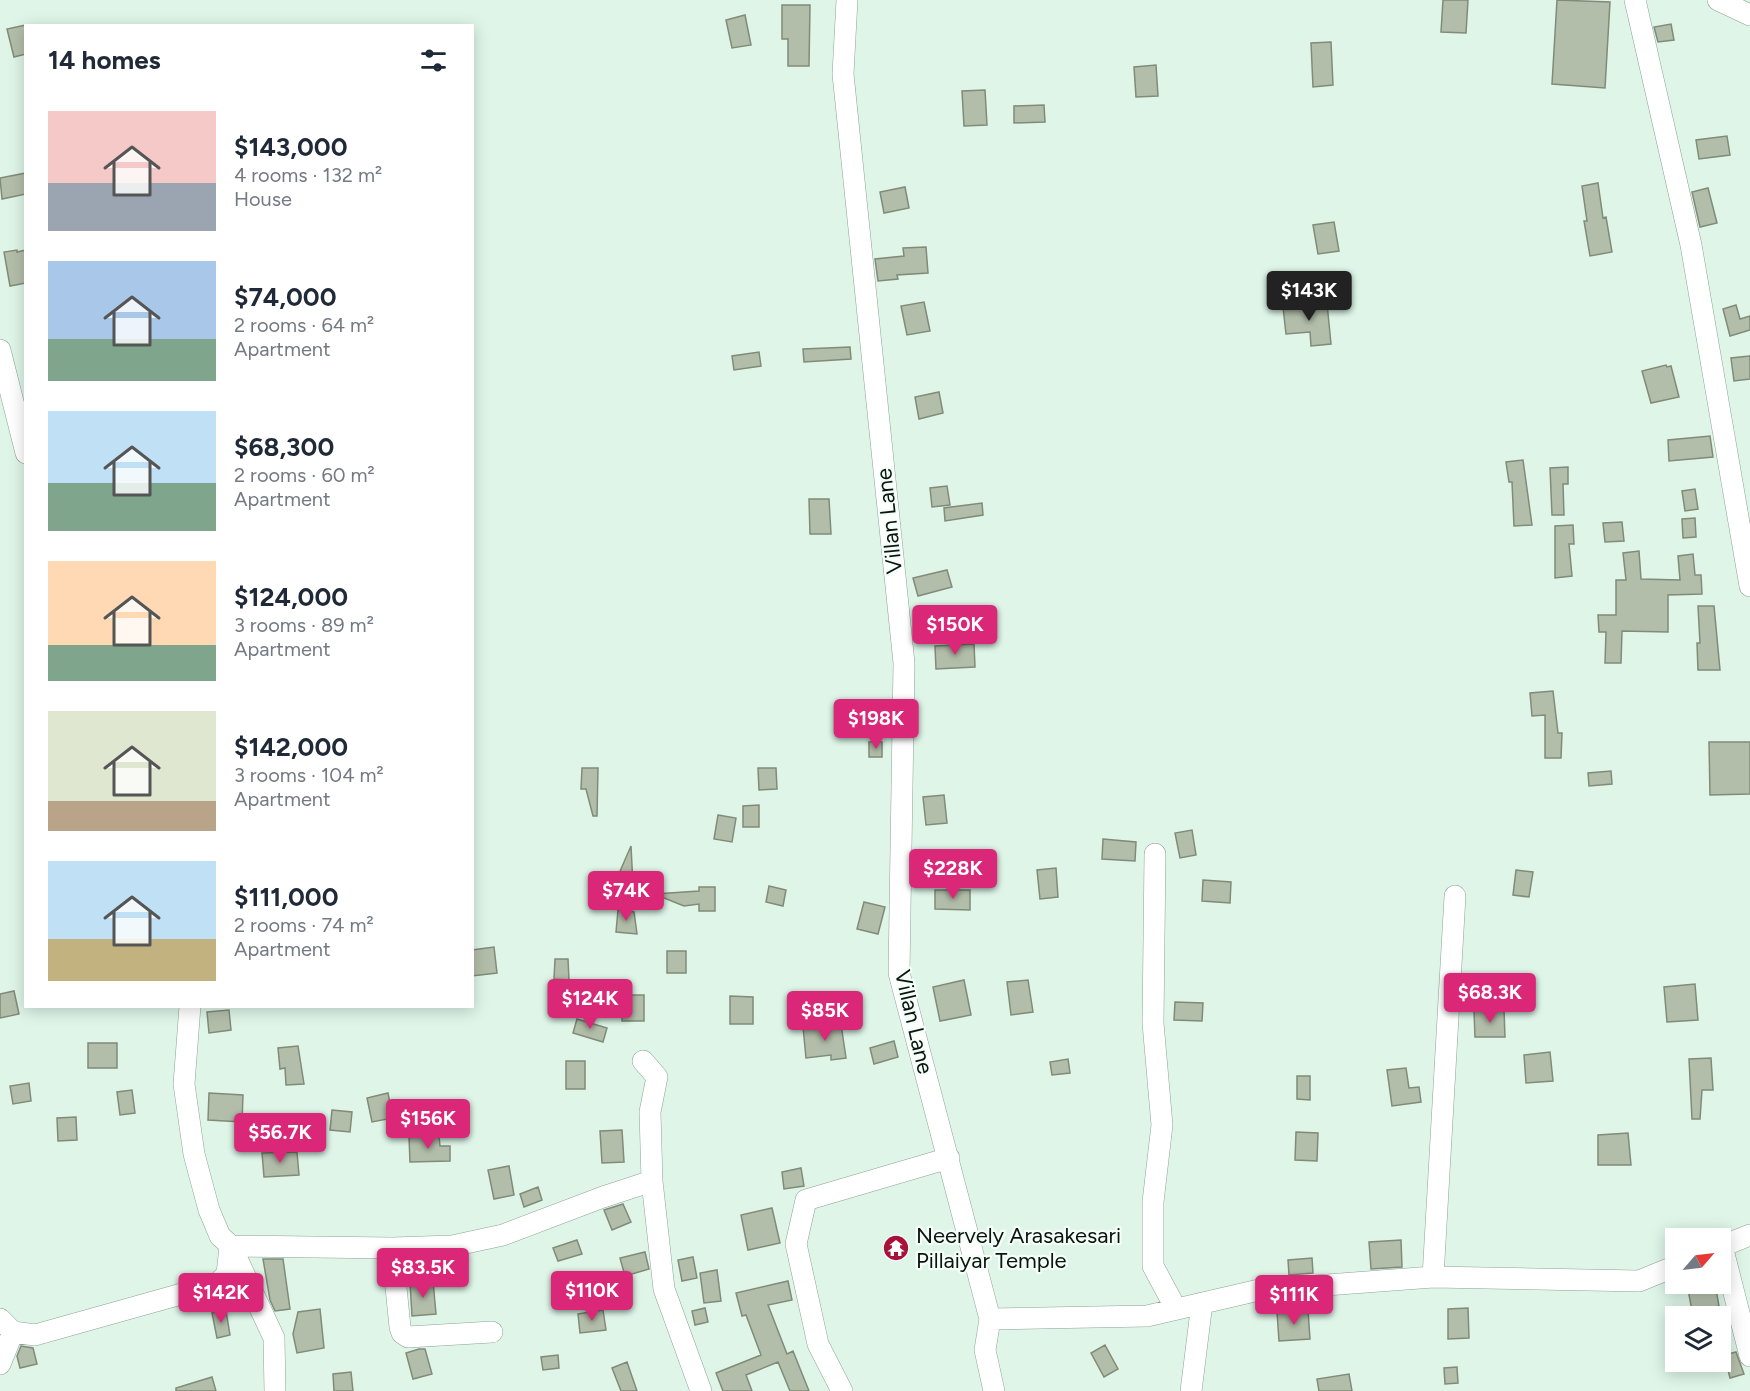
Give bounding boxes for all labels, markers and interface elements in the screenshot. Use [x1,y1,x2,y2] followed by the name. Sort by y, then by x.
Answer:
[48,44,161,76] text: 14 homes
[417,44,450,77] icon: filters
[234,131,348,163] text: $143,000
[96,135,168,207] icon: home
[234,163,382,187] text: 4 rooms · 132 m²
[234,187,292,211] text: House
[1267,271,1351,322] pin: $143K
[1281,278,1337,302] text: $143K
[234,281,337,313] text: $74,000
[96,285,168,357] icon: home
[234,313,374,337] text: 2 rooms · 64 m²
[234,337,331,361] text: Apartment
[234,431,334,463] text: $68,300
[96,435,168,507] icon: home
[234,463,375,487] text: 2 rooms · 60 m²
[870,467,908,575] street label: Villan Lane
[234,487,331,511] text: Apartment
[234,581,348,613] text: $124,000
[96,585,168,657] icon: home
[913,605,997,656] pin: $150K
[926,612,984,636] text: $150K
[234,613,374,637] text: 3 rooms · 89 m²
[234,637,331,661] text: Apartment
[834,699,918,750] pin: $198K
[848,706,904,730] text: $198K
[234,731,348,763] text: $142,000
[96,735,168,807] icon: home
[234,763,384,787] text: 3 rooms · 104 m²
[234,787,331,811] text: Apartment
[911,849,995,900] pin: $228K
[923,856,983,880] text: $228K
[590,871,662,922] pin: $74K
[602,878,650,902] text: $74K
[234,881,339,913] text: $111,000
[96,885,168,957] icon: home
[234,913,374,937] text: 2 rooms · 74 m²
[234,937,331,961] text: Apartment
[889,967,939,1077] street label: Villan Lane
[1441,973,1539,1024] pin: $68.3K
[548,979,632,1030] pin: $124K
[1458,980,1522,1004] text: $68.3K
[561,986,619,1010] text: $124K
[789,991,861,1042] pin: $85K
[801,998,849,1022] text: $85K
[386,1099,470,1150] pin: $156K
[400,1106,456,1130] text: $156K
[231,1113,329,1164] pin: $56.7K
[248,1120,312,1144] text: $56.7K
[916,1222,1121,1274] place label: Neervely Arasakesari Pillaiyar Temple
[1665,1228,1731,1294] north arrow
[1665,1228,1731,1372] map controls
[881,1233,911,1263] temple icon: Neervely Arasakesari Pillaiyar Temple
[374,1248,472,1299] pin: $83.5K
[391,1255,455,1279] text: $83.5K
[550,1271,634,1322] pin: $110K
[179,1273,263,1324] pin: $142K
[1252,1275,1336,1326] pin: $111K
[565,1278,619,1302] text: $110K
[192,1280,250,1304] text: $142K
[1269,1282,1319,1306] text: $111K
[1665,1306,1731,1372] button: layers

